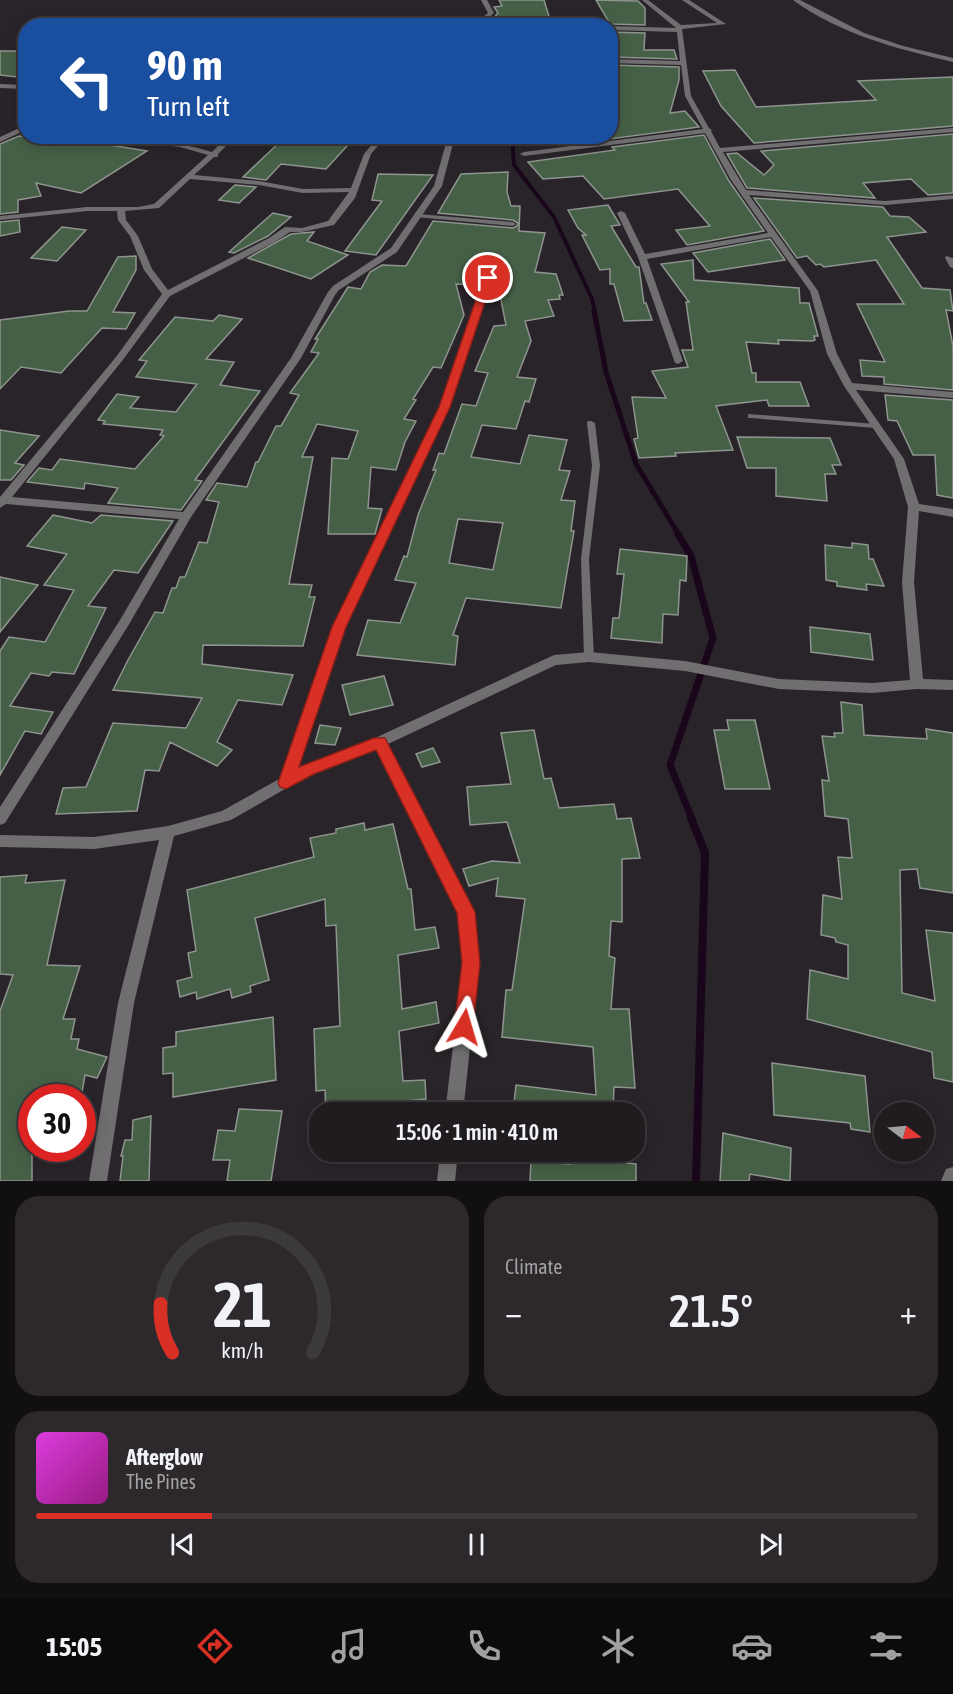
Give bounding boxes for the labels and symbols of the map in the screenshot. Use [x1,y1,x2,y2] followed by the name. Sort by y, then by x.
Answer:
[462,252,513,303] pin
[432,995,496,1059] position arrow
[18,1084,96,1162] speed limit sign: 30
[874,1102,934,1162] north arrow

